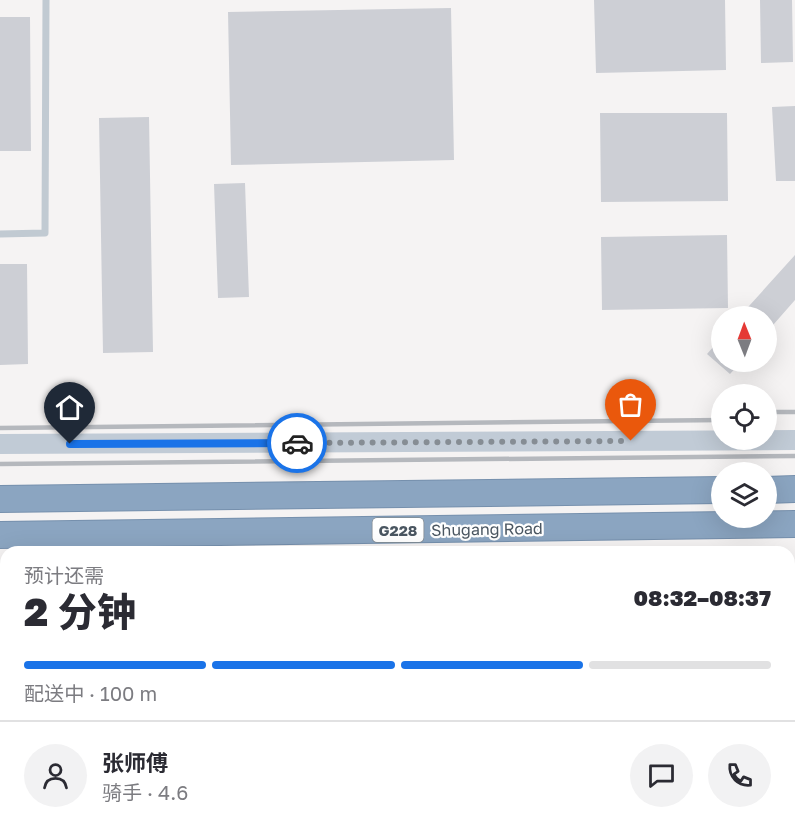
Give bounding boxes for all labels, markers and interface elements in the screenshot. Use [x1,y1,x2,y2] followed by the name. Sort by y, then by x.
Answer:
[711,306,777,372] north arrow
[711,306,777,528] map controls
[605,379,656,441] pin
[44,382,95,444] pin
[711,384,777,450] button: locate
[614,388,647,421] icon: bag
[53,391,86,424] icon: home
[267,413,327,473] courier
[281,427,314,460] icon: car
[711,462,777,528] button: layers
[372,518,424,542] road number: G228
[431,518,543,540] street label: Shugang Road
[24,563,104,587] text: 预计还需
[633,584,771,611] text: 08:32–08:37
[24,588,136,635] text: 2 分钟
[24,681,157,705] text: 配送中 · 100 m
[24,744,87,807] button: person
[630,744,693,807] button: chat
[708,744,771,807] button: phone
[102,749,168,776] text: 张师傅
[102,780,188,804] text: 骑手 · 4.6

